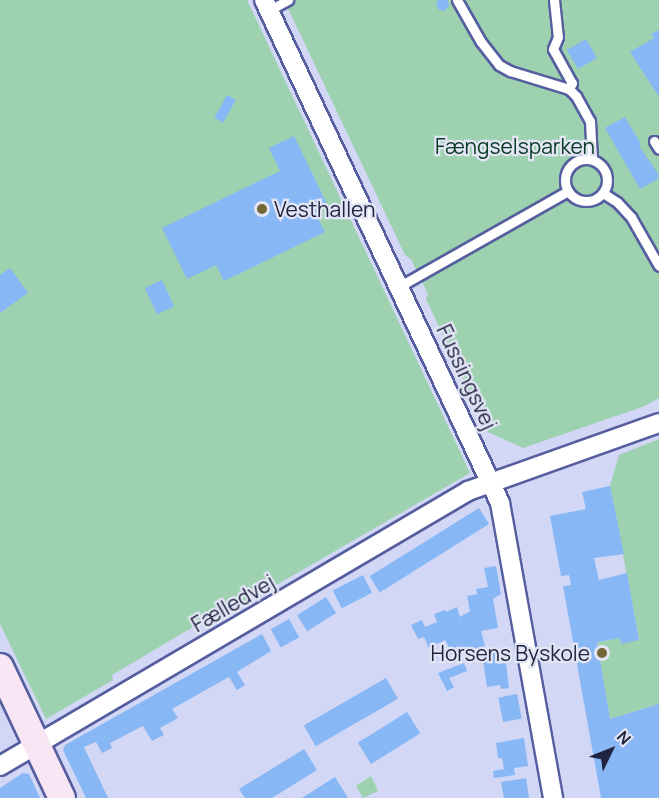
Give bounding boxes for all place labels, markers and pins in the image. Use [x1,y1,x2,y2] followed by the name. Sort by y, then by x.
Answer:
[274,196,376,222] place label: Vesthallen
[255,202,269,216] marker: Vesthallen
[431,640,590,666] place label: Horsens Byskole
[595,646,609,660] marker: Horsens Byskole

